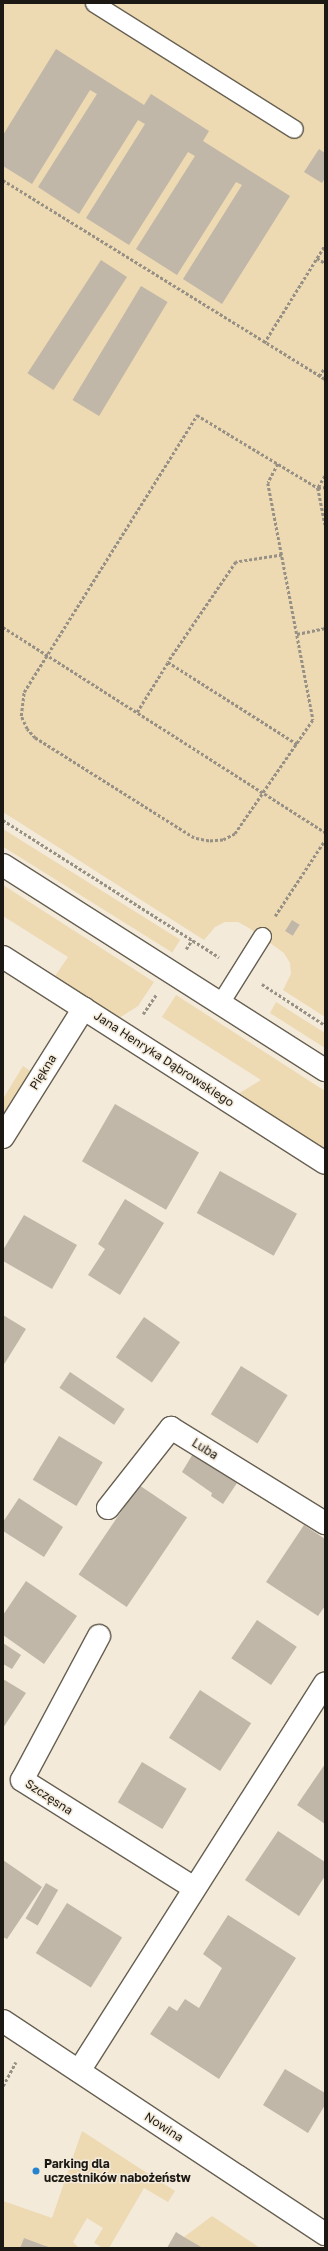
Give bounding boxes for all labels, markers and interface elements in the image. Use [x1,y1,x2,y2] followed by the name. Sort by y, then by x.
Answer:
[91,1008,237,1110] street label: Jana Henryka Dąbrowskiego
[27,1052,59,1092] street label: Piękna
[189,1435,221,1463] street label: Luba
[23,1776,75,1818] street label: Szczęsna
[142,2109,186,2145] street label: Nowina
[44,2157,191,2185] place label: Parking dla uczestników nabożeństw
[31,2166,41,2176] marker: Parking dla uczestników nabożeństw

